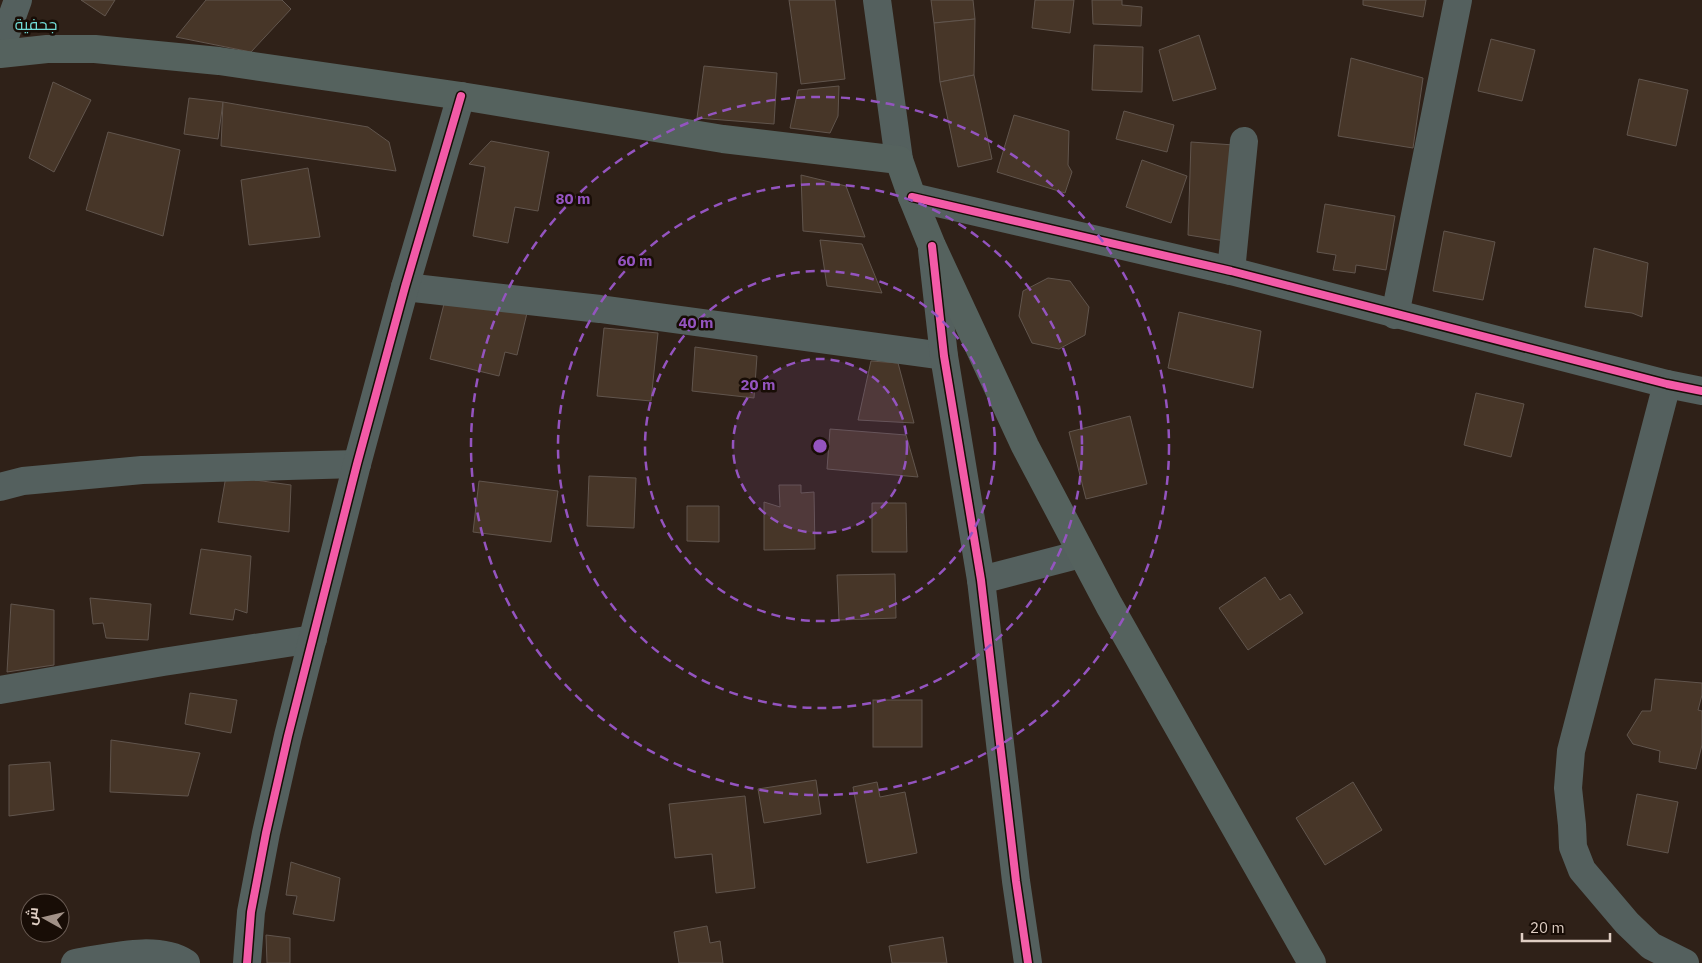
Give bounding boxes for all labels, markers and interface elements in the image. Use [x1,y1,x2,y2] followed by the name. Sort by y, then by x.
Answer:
[15,14,57,34] district label: جحفية
[556,189,590,208] text: 80 m
[618,251,652,270] text: 60 m
[679,313,713,332] text: 40 m
[741,375,775,394] text: 20 m
[811,437,829,455] centre of rings
[20,893,70,943] north arrow
[22,906,42,926] text: ش
[1522,910,1610,942] scale bar
[1530,918,1565,937] text: 20 m

